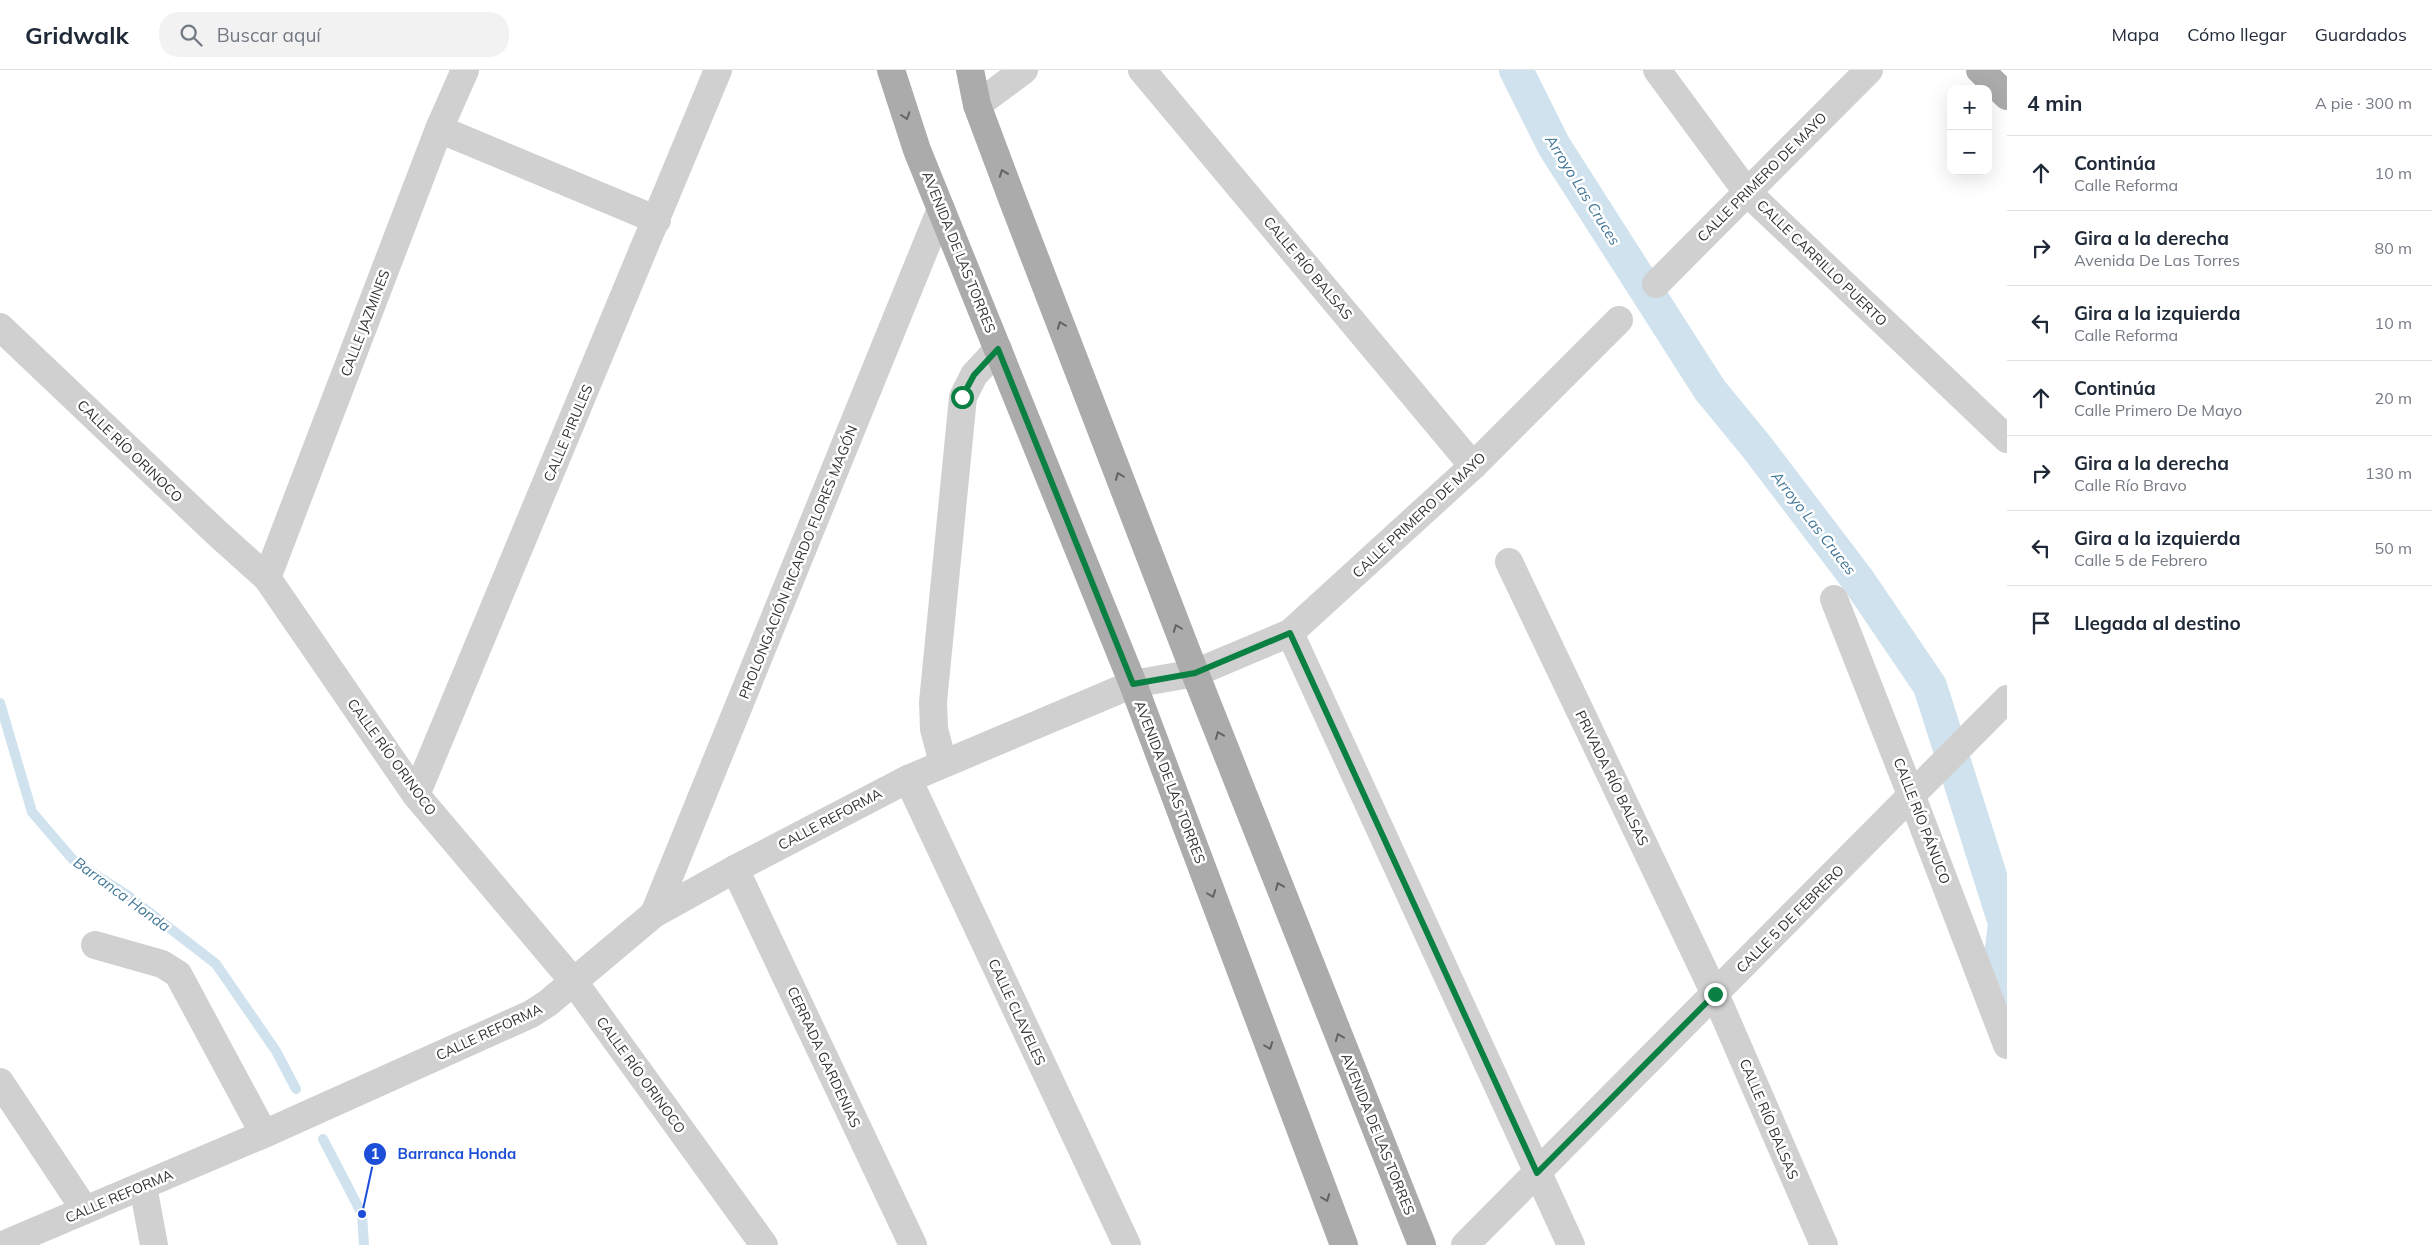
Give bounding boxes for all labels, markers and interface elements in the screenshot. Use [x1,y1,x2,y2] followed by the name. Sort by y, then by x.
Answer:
[159,12,509,57] search box
[25,20,129,50] text: Gridwalk
[177,21,205,49] icon: search
[217,23,321,47] text: Buscar aquí
[2111,23,2159,46] text: Mapa
[2187,23,2287,46] text: Cómo llegar
[2315,23,2407,46] text: Guardados
[1947,85,1992,175] map controls
[1947,85,1992,130] button: +
[2027,90,2082,116] text: 4 min
[2315,93,2412,113] text: A pie · 300 m
[1693,108,1831,246] street label: CALLE PRIMERO DE MAYO
[900,112,910,120] one-way arrow
[1947,130,1992,175] button: −
[1541,131,1625,249] water label: Arroyo Las Cruces
[2074,151,2156,175] text: Continúa
[2027,159,2055,187] icon: ahead
[2375,163,2412,183] text: 10 m
[918,168,1000,336] street label: AVENIDA DE LAS TORRES
[998,169,1009,178] one-way arrow
[2074,175,2178,195] text: Calle Reforma
[1753,196,1891,330] street label: CALLE CARRILLO PUERTO
[1260,213,1357,323] street label: CALLE RÍO BALSAS
[2074,226,2229,250] text: Gira a la derecha
[2027,234,2055,262] icon: right
[2375,238,2412,258] text: 80 m
[2074,250,2240,270] text: Avenida De Las Torres
[336,267,394,379] street label: CALLE JAZMINES
[2074,301,2240,325] text: Gira a la izquierda
[2027,309,2055,337] icon: left
[2375,313,2412,333] text: 10 m
[1056,321,1066,329] one-way arrow
[2074,325,2178,345] text: Calle Reforma
[2074,376,2156,400] text: Continúa
[539,381,597,484] street label: CALLE PIRULES
[2027,384,2055,412] icon: ahead
[951,386,974,409] route start
[2375,388,2412,408] text: 20 m
[73,396,187,506] street label: CALLE RÍO ORINOCO
[2074,400,2242,420] text: Calle Primero De Mayo
[735,423,861,701] street label: PROLONGACIÓN RICARDO FLORES MAGÓN
[1349,448,1489,582] street label: CALLE PRIMERO DE MAYO
[2074,451,2229,475] text: Gira a la derecha
[2027,459,2055,487] icon: right
[2365,463,2412,483] text: 130 m
[1767,467,1860,579] water label: Arroyo Las Cruces
[1115,472,1125,481] one-way arrow
[2074,475,2187,495] text: Calle Río Bravo
[2074,526,2240,550] text: Gira a la izquierda
[2027,534,2055,562] icon: left
[2375,538,2412,558] text: 50 m
[2074,550,2207,570] text: Calle 5 de Febrero
[2027,609,2055,637] icon: arrive
[2074,611,2241,635] text: Llegada al destino
[1173,624,1184,633] one-way arrow
[344,695,440,819] street label: CALLE RÍO ORINOCO
[1131,698,1209,866] street label: AVENIDA DE LAS TORRES
[1571,707,1653,849] street label: PRIVADA RÍO BALSAS
[1215,731,1226,740] one-way arrow
[1890,755,1954,887] street label: CALLE RÍO PÁNUCO
[775,784,886,854] street label: CALLE REFORMA
[70,853,174,935] water label: Barranca Honda
[1732,861,1848,977] street label: CALLE 5 DE FEBRERO
[1275,882,1286,891] one-way arrow
[1206,889,1216,898] one-way arrow
[984,956,1050,1068] street label: CALLE CLAVELES
[1704,983,1727,1006] route end
[783,984,865,1131] street label: CERRADA GARDENIAS
[433,999,546,1064] street label: CALLE REFORMA
[593,1013,689,1137] street label: CALLE RÍO ORINOCO
[1335,1033,1346,1042] one-way arrow
[1263,1041,1273,1050] one-way arrow
[1337,1050,1419,1218] street label: AVENIDA DE LAS TORRES
[1735,1056,1803,1182] street label: CALLE RÍO BALSAS
[363,1139,527,1169] callout: Barranca Honda
[370,1144,380,1163] text: 1
[398,1144,516,1163] text: Barranca Honda
[62,1165,176,1227] street label: CALLE REFORMA
[1320,1193,1331,1202] one-way arrow

